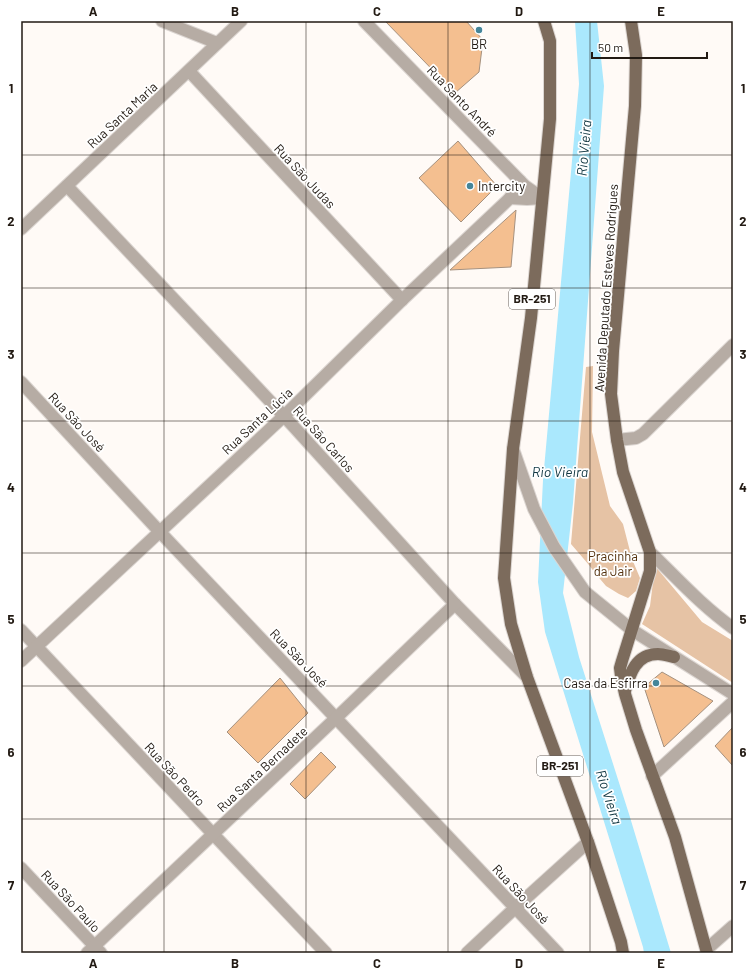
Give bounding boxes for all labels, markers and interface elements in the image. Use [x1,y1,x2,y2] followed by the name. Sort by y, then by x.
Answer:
[89,3,98,19] text: A
[231,3,239,19] text: B
[373,3,381,19] text: C
[515,3,523,19] text: D
[657,3,665,19] text: E
[474,25,484,35] marker: BR
[592,34,707,60] scale bar
[471,36,487,52] place label: BR
[598,40,623,54] text: 50 m
[424,62,500,140] street label: Rua Santo André
[84,78,160,152] street label: Rua Santa Maria
[9,80,13,96] text: 1
[741,80,745,96] text: 1
[573,119,594,177] water label: Rio Vieira
[271,140,339,212] street label: Rua São Judas
[478,178,525,194] place label: Intercity
[465,181,475,191] marker: Intercity
[591,183,621,393] street label: Avenida Deputado Esteves Rodrigues
[7,213,15,229] text: 2
[739,213,747,229] text: 2
[509,289,555,309] road number: BR-251
[7,346,15,362] text: 3
[739,346,747,362] text: 3
[218,384,296,458] street label: Rua Santa Lúcia
[45,389,109,455] street label: Rua São José
[290,403,358,475] street label: Rua São Carlos
[532,463,588,480] water label: Rio Vieira
[7,479,15,495] text: 4
[739,479,747,495] text: 4
[588,548,638,579] park label: Pracinha da Jair
[7,611,15,627] text: 5
[739,611,747,627] text: 5
[267,625,331,691] street label: Rua São José
[564,675,648,691] place label: Casa da Esfirra
[651,678,661,688] marker: Casa da Esfirra
[213,723,311,815] street label: Rua Santa Bernadete
[141,739,209,809] street label: Rua São Pedro
[8,744,15,760] text: 6
[740,744,747,760] text: 6
[537,756,583,776] road number: BR-251
[593,767,626,826] water label: Rio Vieira
[489,861,553,927] street label: Rua São José
[38,867,104,935] street label: Rua São Paulo
[8,877,15,893] text: 7
[740,877,747,893] text: 7
[89,955,98,971] text: A
[231,955,239,971] text: B
[373,955,381,971] text: C
[515,955,523,971] text: D
[657,955,665,971] text: E

